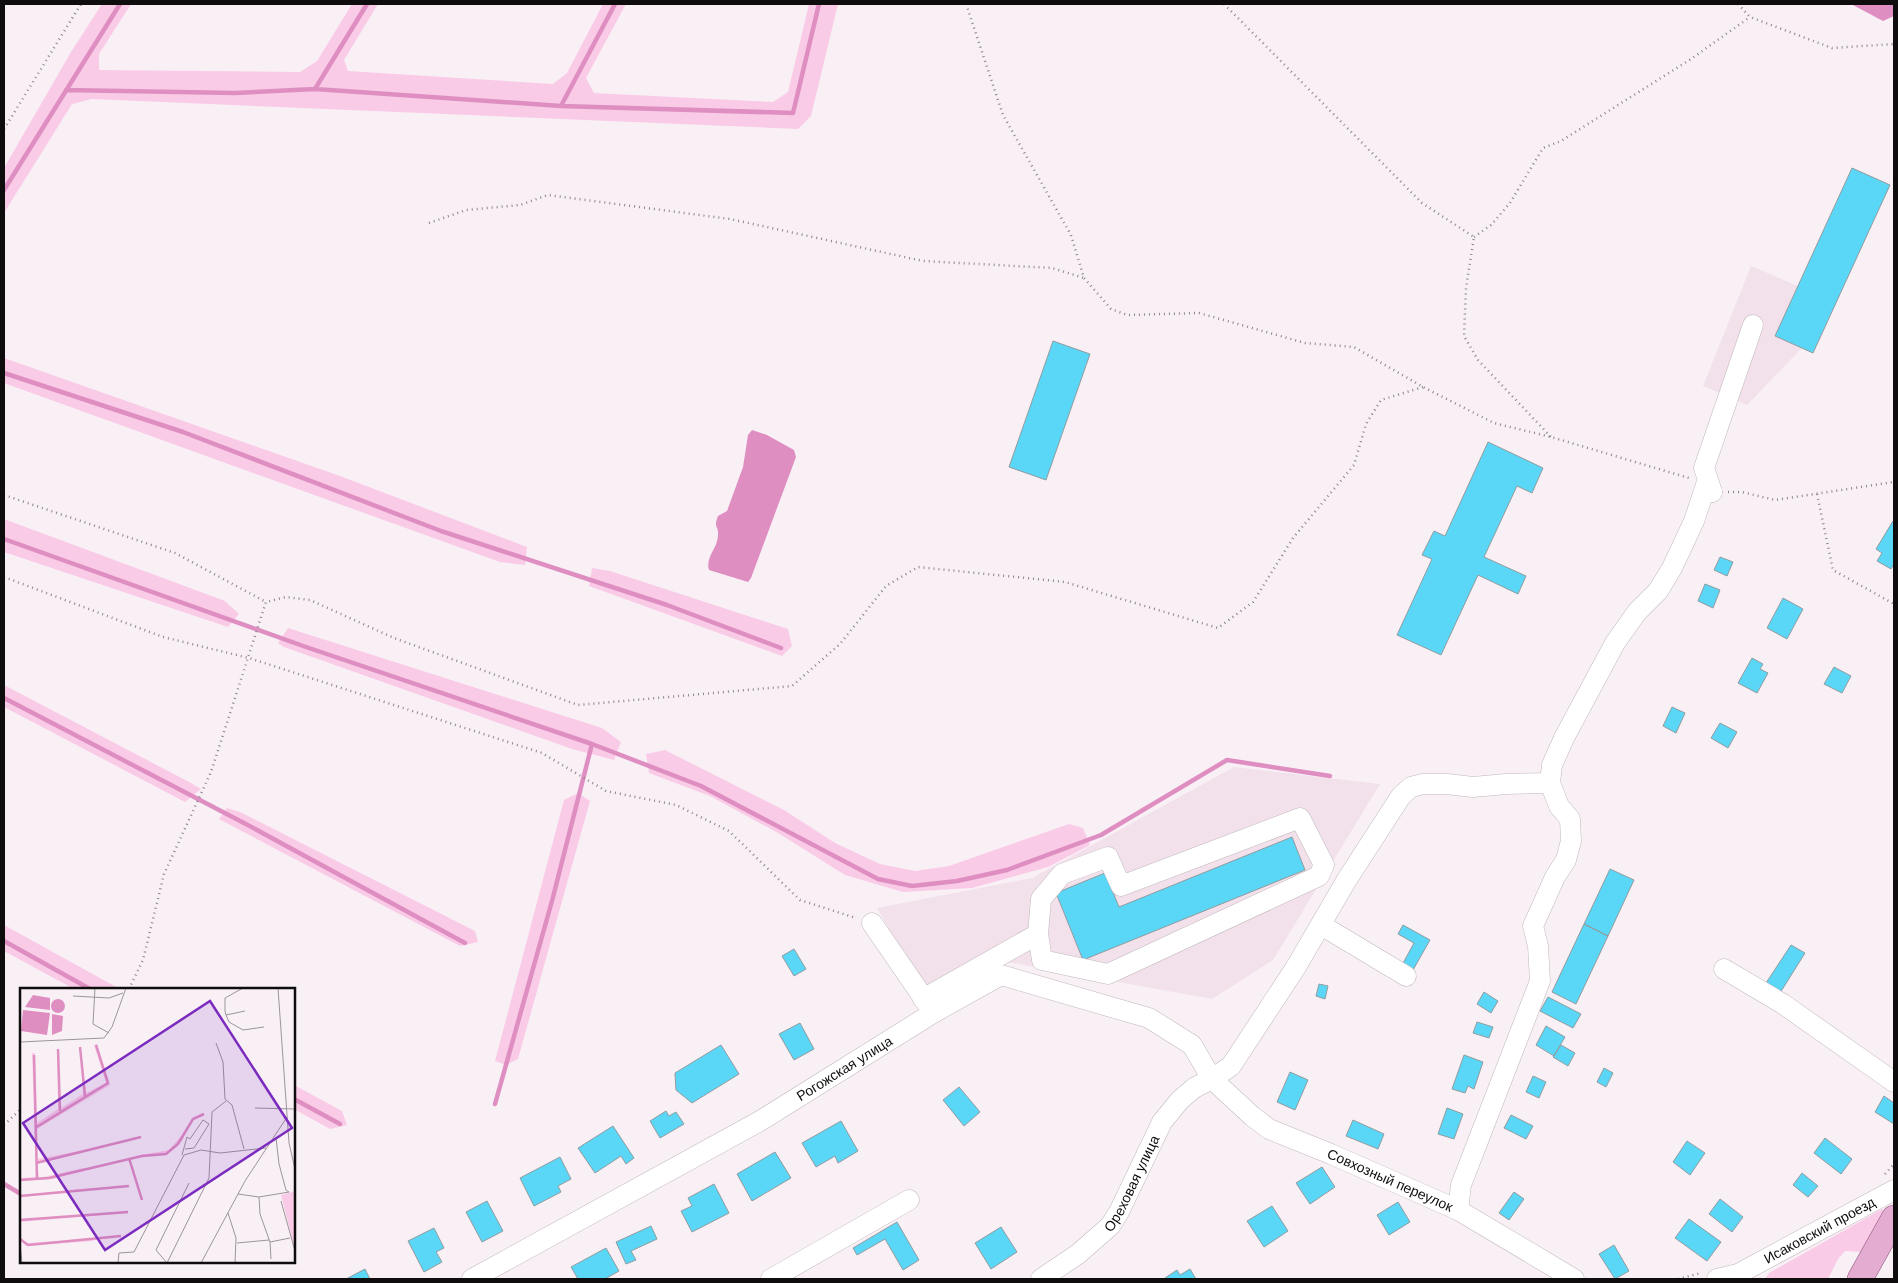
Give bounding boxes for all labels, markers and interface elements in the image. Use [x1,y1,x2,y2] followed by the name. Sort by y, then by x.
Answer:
[20,988,295,1263] inset map
[794,1032,895,1104] street label: Рогожская улица
[1100,1132,1163,1235] street label: Ореховая улица
[1325,1145,1456,1215] street label: Совхозный переулок
[1761,1194,1878,1267] street label: Исаковский проезд

